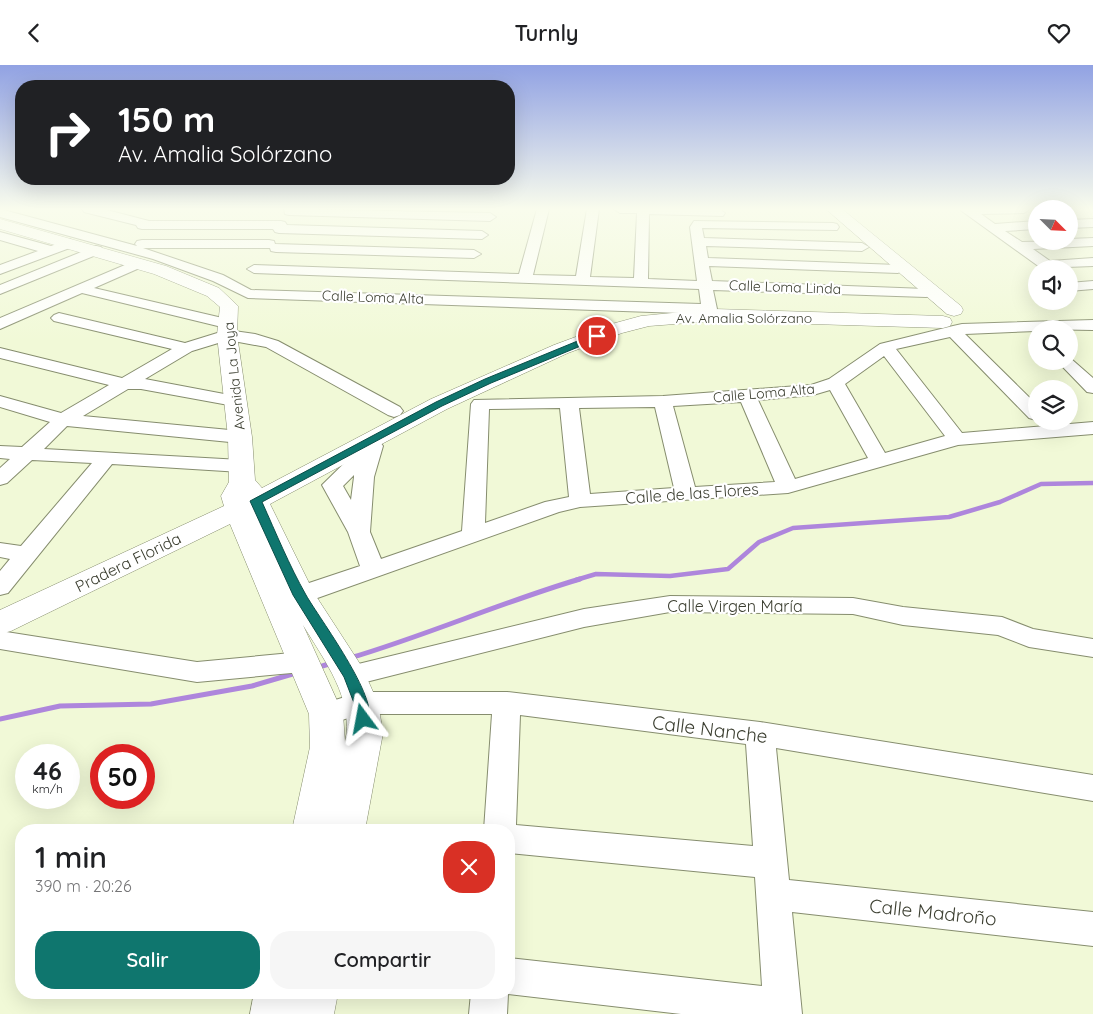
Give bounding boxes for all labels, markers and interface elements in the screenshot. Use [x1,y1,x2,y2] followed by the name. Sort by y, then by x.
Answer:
[20,19,48,47] icon: back
[514,19,579,47] text: Turnly
[1045,19,1073,47] icon: heart
[118,97,215,141] text: 150 m
[35,100,100,165] icon: right
[118,140,332,168] text: Av. Amalia Solórzano
[1028,200,1078,250] north arrow
[1028,200,1078,430] map controls
[1028,260,1078,310] button: sound
[729,276,841,298] street label: Calle Loma Linda
[322,286,424,308] street label: Calle Loma Alta
[676,309,812,327] street label: Av. Amalia Solórzano
[576,315,618,357] pin
[1028,320,1078,370] button: search
[219,321,249,431] street label: Avenida La Joya
[583,322,611,350] icon: arrive
[712,380,816,406] street label: Calle Loma Alta
[1028,380,1078,430] button: layers
[625,478,759,508] street label: Calle de las Flores
[72,528,184,596] street label: Pradera Florida
[667,596,803,616] street label: Calle Virgen María
[336,692,388,744] position arrow
[651,710,769,748] street label: Calle Nanche
[90,744,155,809] speed limit sign: 50
[33,755,62,786] text: 46
[32,781,63,796] text: km/h
[35,838,107,876] text: 1 min
[443,841,495,893] button: close
[35,876,132,896] text: 390 m · 20:26
[868,893,998,931] street label: Calle Madroño
[35,931,260,989] button: Salir
[270,931,495,989] button: Compartir

